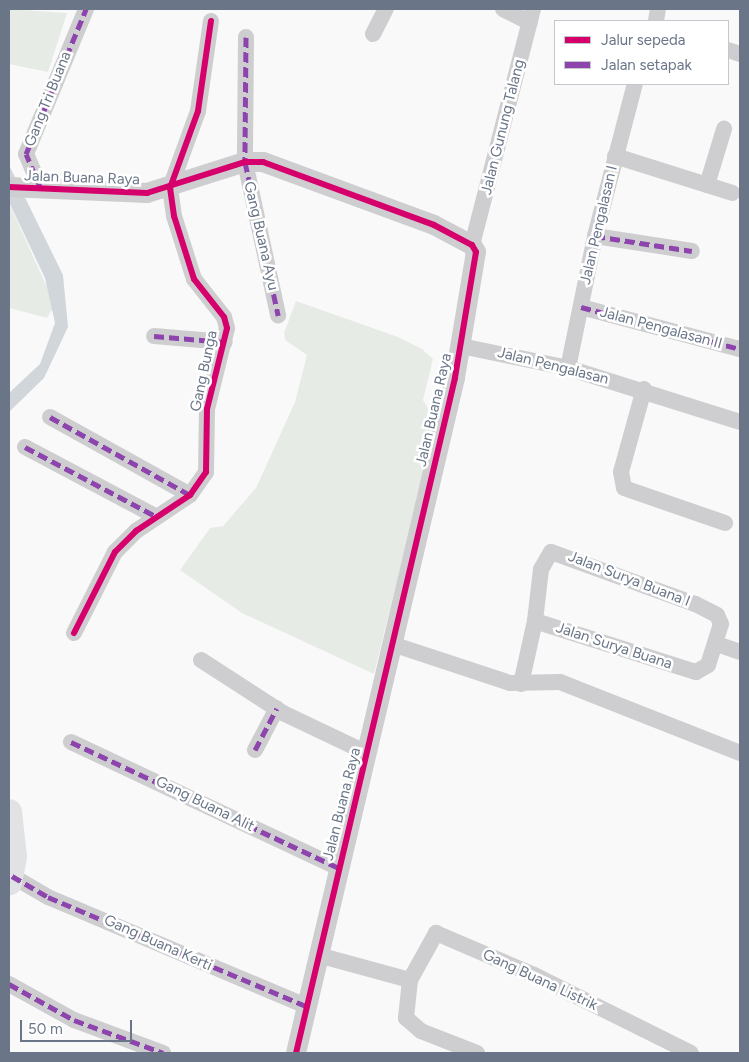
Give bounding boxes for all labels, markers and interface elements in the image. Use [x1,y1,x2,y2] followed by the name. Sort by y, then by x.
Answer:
[554,20,729,85] legend
[601,31,686,49] text: Jalur sepeda
[21,49,75,149] street label: Gang Tri Buana
[601,56,692,74] text: Jalan setapak
[477,57,529,197] street label: Jalan Gunung Talang
[577,164,621,286] street label: Jalan Pengalasan I
[24,167,140,189] street label: Jalan Buana Raya
[240,180,282,292] street label: Gang Buana Ayu
[598,303,724,353] street label: Jalan Pengalasan II
[187,329,221,413] street label: Gang Bunga
[496,343,610,389] street label: Jalan Pengalasan
[412,352,456,468] street label: Jalan Buana Raya
[566,547,692,611] street label: Jalan Surya Buana I
[554,619,674,673] street label: Jalan Surya Buana
[319,746,365,862] street label: Jalan Buana Raya
[153,772,257,836] street label: Gang Buana Alit
[101,911,215,975] street label: Gang Buana Kerti
[480,946,600,1014] street label: Gang Buana Listrik
[22,1010,135,1042] scale bar
[28,1020,63,1038] text: 50 m

